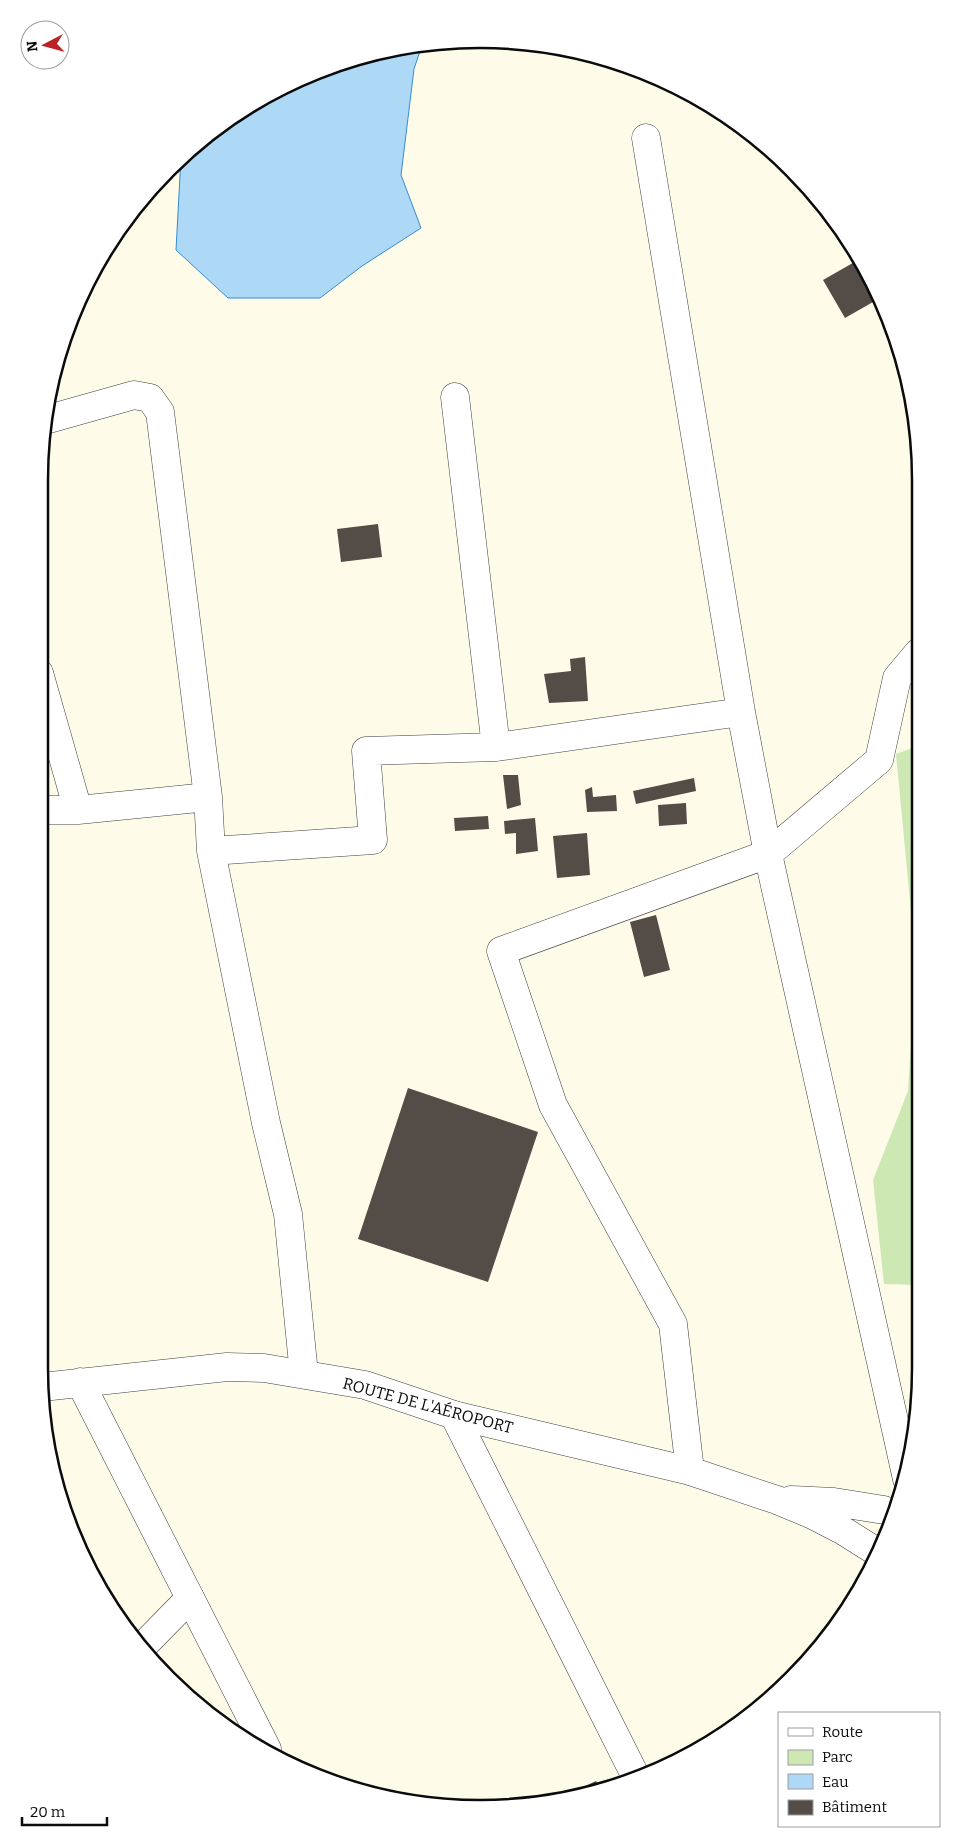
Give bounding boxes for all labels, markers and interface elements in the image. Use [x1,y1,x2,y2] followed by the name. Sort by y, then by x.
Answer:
[20,20,70,70] north arrow
[24,40,42,53] text: N
[341,1373,515,1437] street label: ROUTE DE L'AÉROPORT
[778,1712,940,1827] legend
[822,1723,863,1741] text: Route
[822,1748,853,1766] text: Parc
[822,1773,849,1791] text: Eau
[22,1794,108,1826] scale bar
[822,1798,887,1816] text: Bâtiment
[30,1803,66,1821] text: 20 m

